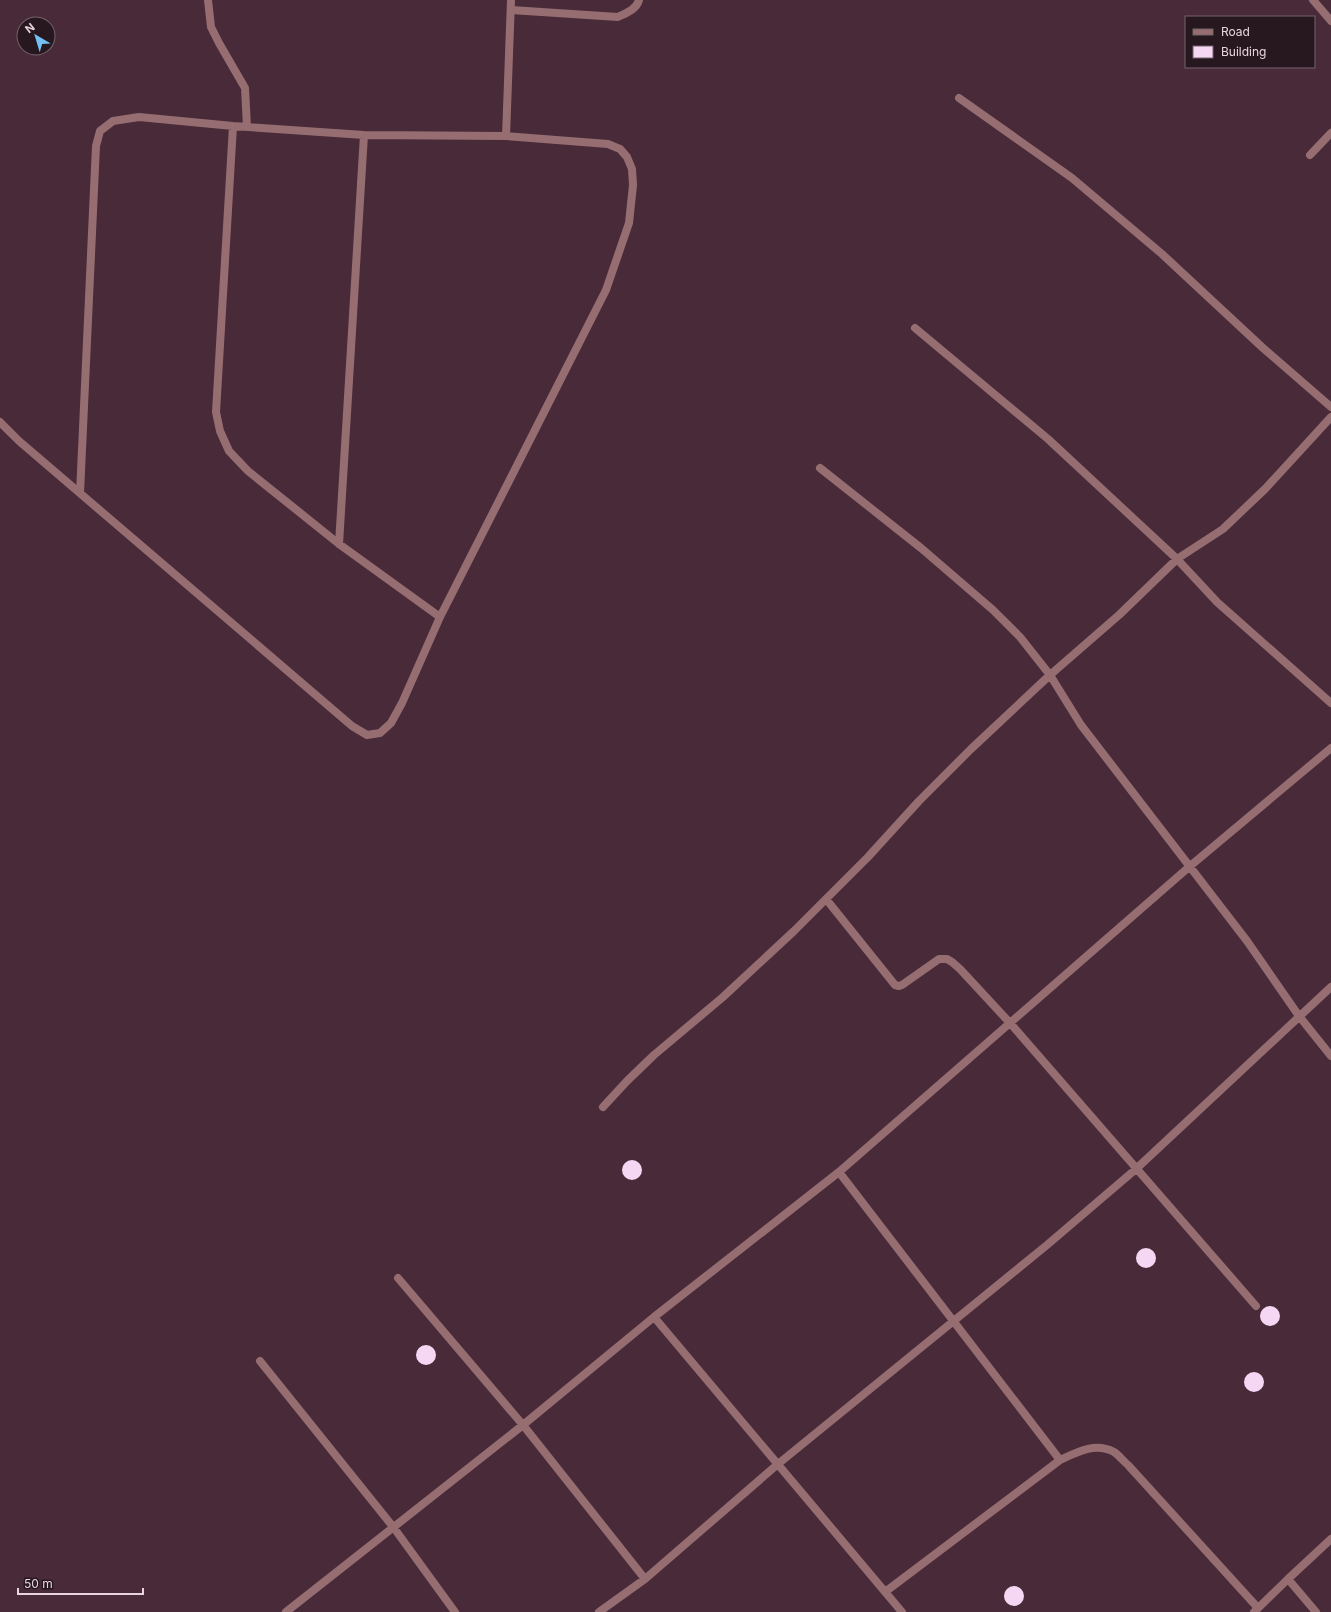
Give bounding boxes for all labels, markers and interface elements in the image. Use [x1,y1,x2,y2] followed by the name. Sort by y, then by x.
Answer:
[16,16,56,56] north arrow
[1185,16,1315,68] legend
[22,20,37,36] text: N
[1221,24,1250,39] text: Road
[1221,44,1266,59] text: Building
[18,1570,143,1596] scale bar
[24,1576,53,1591] text: 50 m

